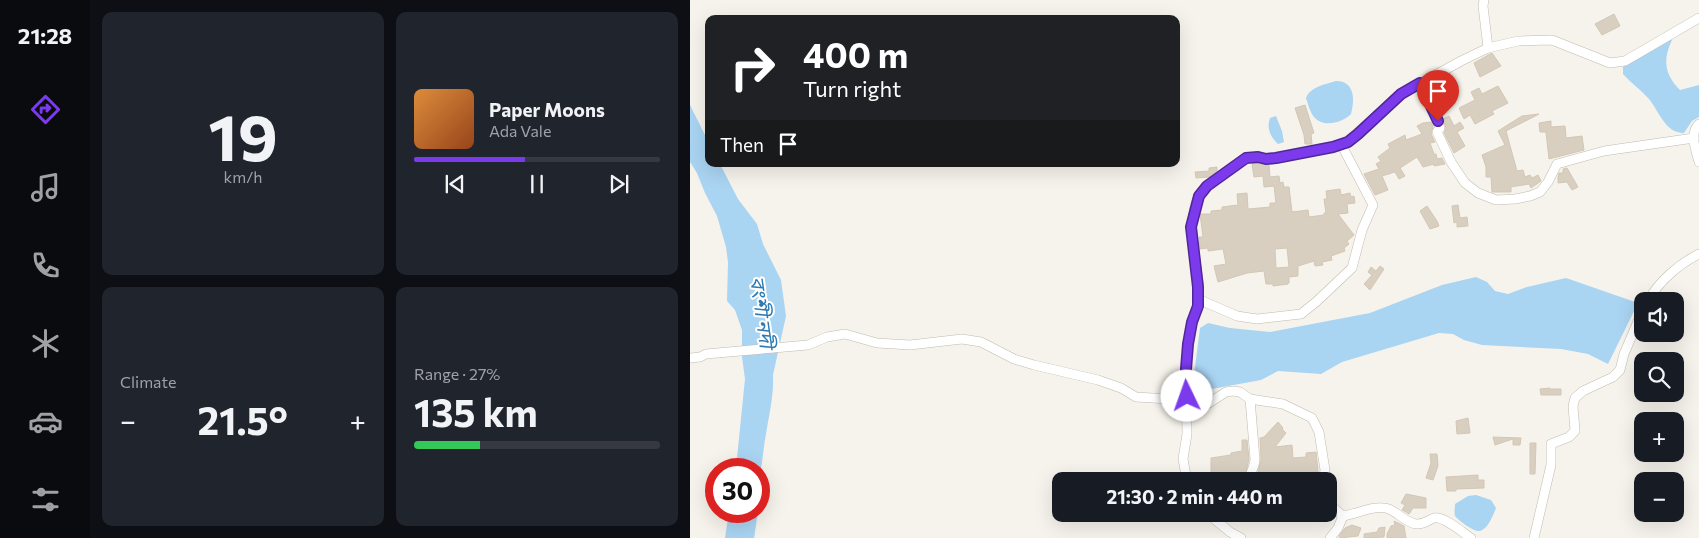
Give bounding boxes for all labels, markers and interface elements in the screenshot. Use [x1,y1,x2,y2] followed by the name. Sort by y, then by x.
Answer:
[18,22,72,49] text: 21:28
[803,32,908,75] text: 400 m
[720,35,785,100] icon: right
[1417,70,1459,121] pin
[803,75,901,102] text: Turn right
[1424,77,1452,105] icon: arrive
[28,92,63,127] icon: directions
[208,95,278,174] text: 19
[489,98,605,121] text: Paper Moons
[489,121,551,140] text: Ada Vale
[774,130,802,158] icon: arrive
[720,133,764,156] text: Then
[224,167,262,186] text: km/h
[28,170,63,205] icon: music
[441,170,469,198] icon: previous
[523,170,551,198] icon: pause
[605,170,633,198] icon: next
[28,248,63,283] icon: phone
[746,275,780,353] water label: বংশী নদী
[1634,292,1684,522] map controls
[1634,292,1684,342] button: sound
[28,326,63,361] icon: climate
[1634,352,1684,402] button: search
[414,364,500,383] text: Range · 27%
[1160,369,1212,421] position arrow
[120,372,176,391] text: Climate
[414,388,538,435] text: 135 km
[198,396,288,443] text: 21.5°
[120,403,136,437] text: −
[350,403,366,437] text: +
[28,404,63,439] icon: car
[1634,412,1684,462] button: +
[705,458,770,523] speed limit sign: 30
[1634,472,1684,522] button: −
[28,482,63,517] icon: filters
[1106,485,1283,508] text: 21:30 · 2 min · 440 m

